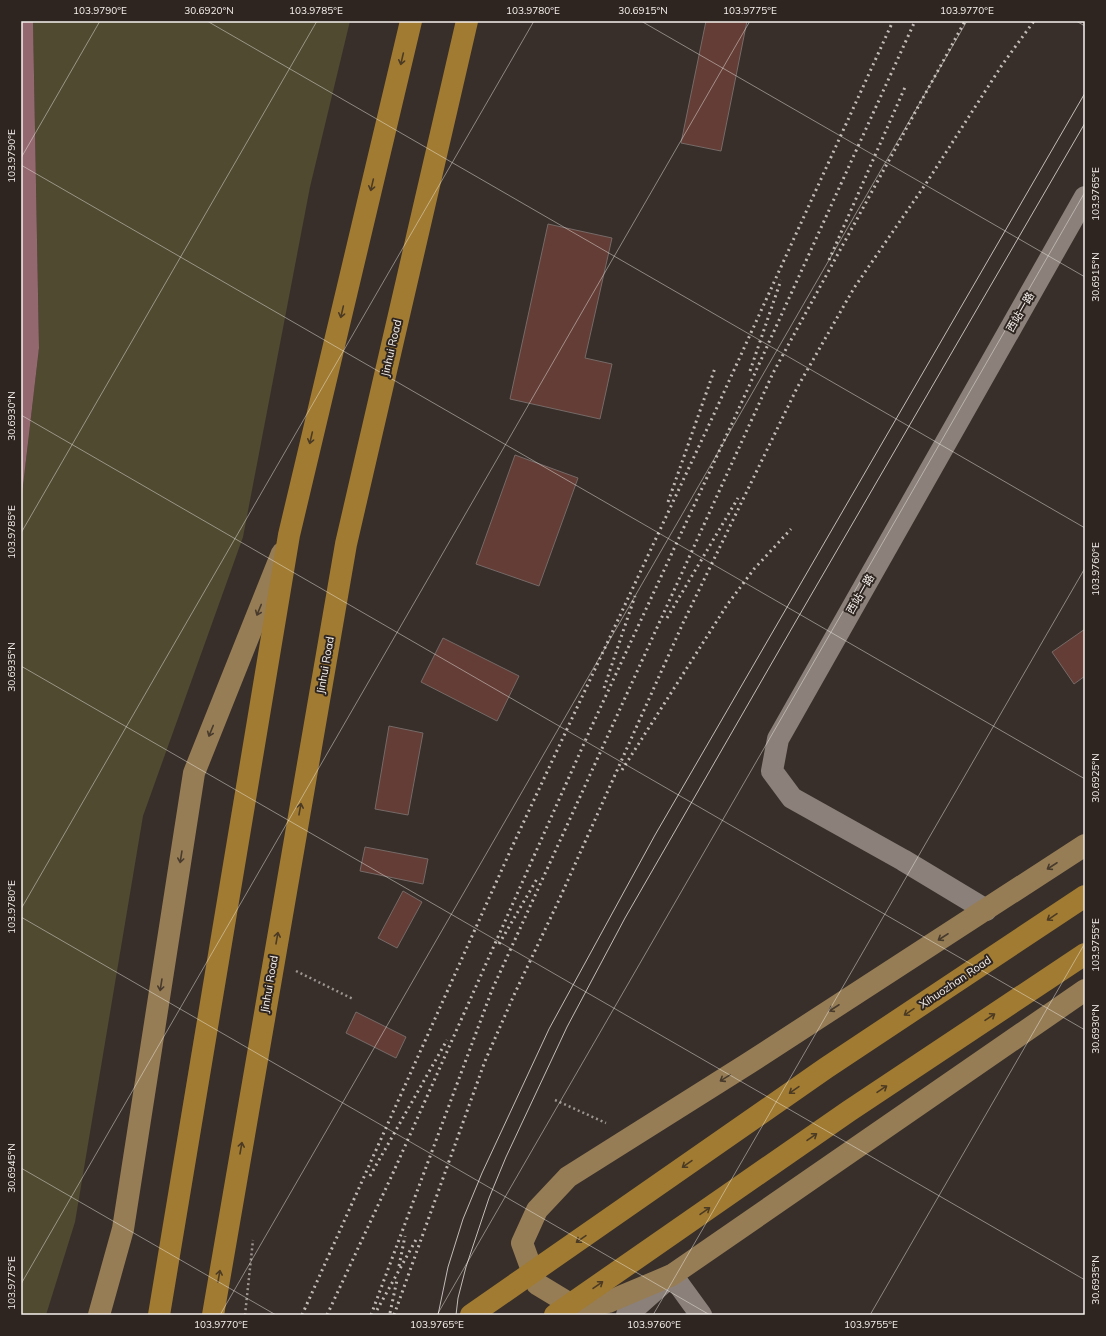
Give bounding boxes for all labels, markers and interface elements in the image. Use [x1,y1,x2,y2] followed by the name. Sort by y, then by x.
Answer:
[73,4,127,17] text: 103.9790°E
[184,4,234,17] text: 30.6920°N
[289,4,343,17] text: 103.9785°E
[506,4,560,17] text: 103.9780°E
[618,4,668,17] text: 30.6915°N
[723,4,777,17] text: 103.9775°E
[940,4,994,17] text: 103.9770°E
[397,52,405,65] one-way arrow
[5,129,18,183] text: 103.9790°E
[1089,167,1102,221] text: 103.9765°E
[367,179,375,192] one-way arrow
[1089,252,1102,302] text: 30.6915°N
[1003,289,1037,335] street label: 西站一路
[337,305,345,318] one-way arrow
[378,318,404,378] street label: Jinhui Road
[5,391,18,441] text: 30.6930°N
[307,432,315,445] one-way arrow
[5,505,18,559] text: 103.9785°E
[1089,542,1102,596] text: 103.9760°E
[843,571,877,617] street label: 西站一路
[254,604,262,616] one-way arrow
[313,635,337,695] street label: Jinhui Road
[5,642,18,692] text: 30.6935°N
[207,724,214,736] one-way arrow
[1089,753,1102,803] text: 30.6925°N
[296,803,304,816] one-way arrow
[177,850,185,863] one-way arrow
[1046,863,1058,871] one-way arrow
[5,880,18,934] text: 103.9780°E
[1047,913,1058,922] one-way arrow
[1089,918,1102,972] text: 103.9755°E
[274,931,282,944] one-way arrow
[938,933,949,941] one-way arrow
[916,953,994,1011] street label: Xihuozhan Road
[257,954,281,1014] street label: Jinhui Road
[157,978,165,991] one-way arrow
[829,1004,840,1012] one-way arrow
[1089,1004,1102,1054] text: 30.6930°N
[903,1009,915,1017] one-way arrow
[984,1013,995,1021] one-way arrow
[720,1074,731,1082] one-way arrow
[876,1085,887,1093] one-way arrow
[789,1086,800,1094] one-way arrow
[806,1133,817,1141] one-way arrow
[237,1142,245,1155] one-way arrow
[5,1143,18,1193] text: 30.6945°N
[682,1160,693,1168] one-way arrow
[699,1207,710,1215] one-way arrow
[575,1235,586,1243] one-way arrow
[1089,1255,1102,1305] text: 30.6935°N
[5,1256,18,1310] text: 103.9775°E
[215,1270,223,1283] one-way arrow
[592,1281,603,1289] one-way arrow
[194,1318,248,1331] text: 103.9770°E
[410,1318,464,1331] text: 103.9765°E
[627,1318,681,1331] text: 103.9760°E
[844,1318,898,1331] text: 103.9755°E

